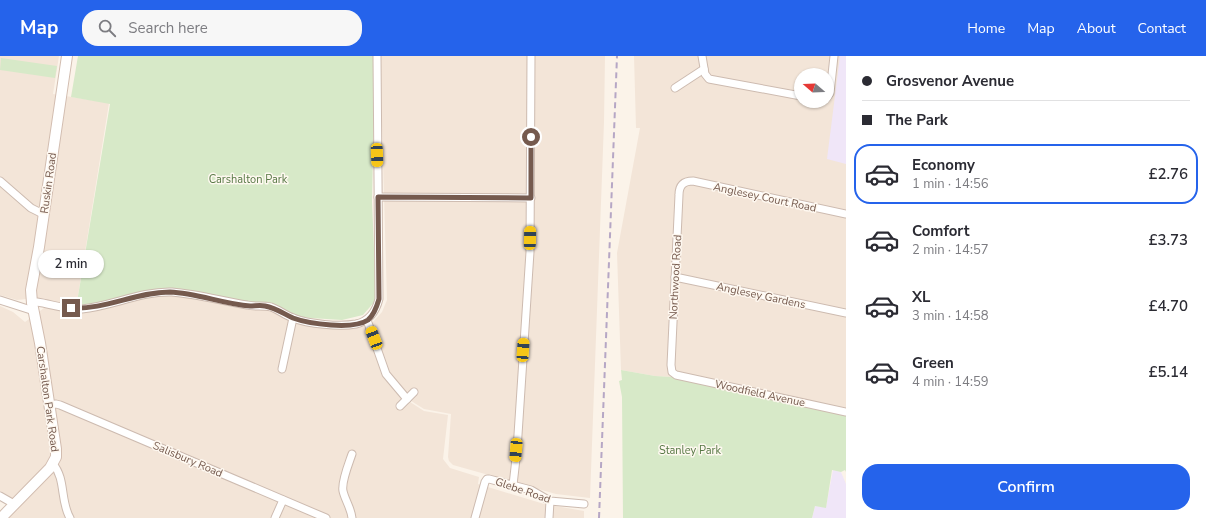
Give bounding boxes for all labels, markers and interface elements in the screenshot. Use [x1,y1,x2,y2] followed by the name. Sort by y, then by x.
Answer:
[82,10,362,46] search box
[20,15,58,41] text: Map
[96,17,118,39] icon: search
[128,18,208,38] text: Search here
[967,19,1005,38] text: Home
[1027,19,1055,38] text: Map
[1077,19,1116,38] text: About
[1138,19,1186,38] text: Contact
[794,68,834,108] north arrow
[794,68,834,108] map controls
[886,71,1014,91] text: Grosvenor Avenue
[886,110,948,130] text: The Park
[522,128,540,146] route start
[371,143,383,167] car
[37,152,60,215] street label: Ruskin Road
[912,155,975,175] text: Economy
[864,156,900,192] icon: car
[1148,164,1188,184] text: £2.76
[209,172,288,187] park label: Carshalton Park
[912,175,988,193] text: 1 min · 14:56
[712,179,818,216] street label: Anglesey Court Road
[912,221,969,241] text: Comfort
[864,222,900,258] icon: car
[524,226,536,250] car
[1148,230,1188,250] text: £3.73
[666,234,685,320] street label: Northwood Road
[912,241,988,259] text: 2 min · 14:57
[38,250,104,278] callout: 2 min
[54,255,88,273] text: 2 min
[715,279,807,312] street label: Anglesey Gardens
[912,287,931,307] text: XL
[864,288,900,324] icon: car
[1148,296,1188,316] text: £4.70
[62,299,80,317] route end
[912,307,988,325] text: 3 min · 14:58
[364,325,384,351] car
[516,338,530,362] car
[33,345,62,453] street label: Carshalton Park Road
[912,353,954,373] text: Green
[864,354,900,390] icon: car
[1148,362,1188,382] text: £5.14
[912,373,988,391] text: 4 min · 14:59
[713,377,807,410] street label: Woodfield Avenue
[151,438,225,481] street label: Salisbury Road
[509,438,523,462] car
[659,443,722,458] park label: Stanley Park
[862,464,1190,510] button: Confirm
[493,474,553,507] street label: Glebe Road

